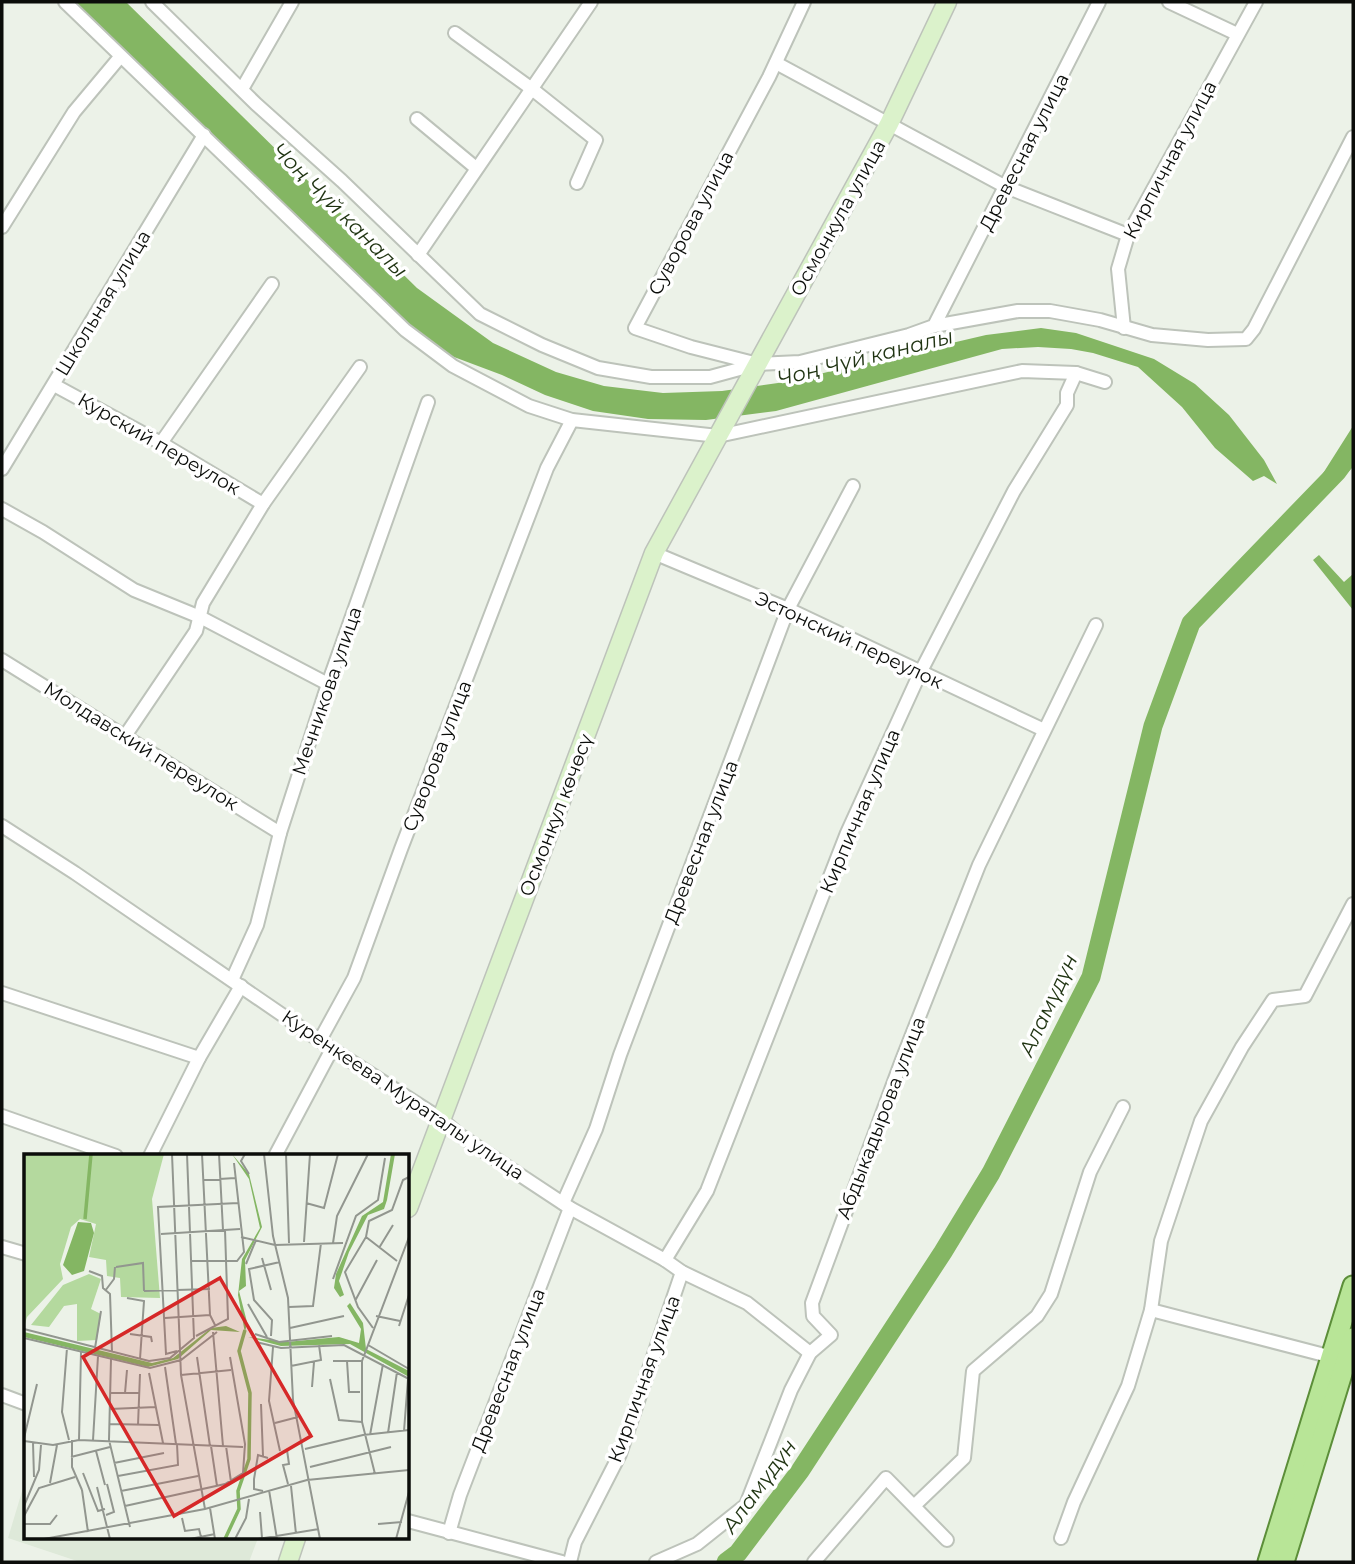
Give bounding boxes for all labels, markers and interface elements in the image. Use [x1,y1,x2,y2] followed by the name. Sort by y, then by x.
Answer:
[974,69,1074,235] street label: Древесная улица
[1118,77,1222,243] street label: Кирпичная улица
[786,136,890,300] street label: Осмонкула улица
[267,137,413,283] water label: Чоң Чүй каналы
[643,147,739,299] street label: Суворова улица
[50,226,156,380] street label: Школьная улица
[774,323,956,391] water label: Чоң Чүй каналы
[74,388,244,500] street label: Курский переулок
[751,586,947,694] street label: Эстонский переулок
[287,604,367,778] street label: Мечникова улица
[40,677,242,815] street label: Молдавский переулок
[398,677,476,835] street label: Суворова улица
[815,725,905,897] street label: Кирпичная улица
[514,730,598,899] street label: Осмонкул көчөсү
[659,757,743,927] street label: Древесная улица
[1013,950,1083,1061] water label: Аламүдүн
[278,1005,528,1185] street label: Куренкеева Мураталы улица
[832,1014,930,1222] street label: Абдыкадырова улица
[24,1154,410,1540] inset map
[466,1285,550,1455] street label: Древесная улица
[603,1292,685,1466] street label: Кирпичная улица
[716,1434,801,1539] water label: Аламүдүн

